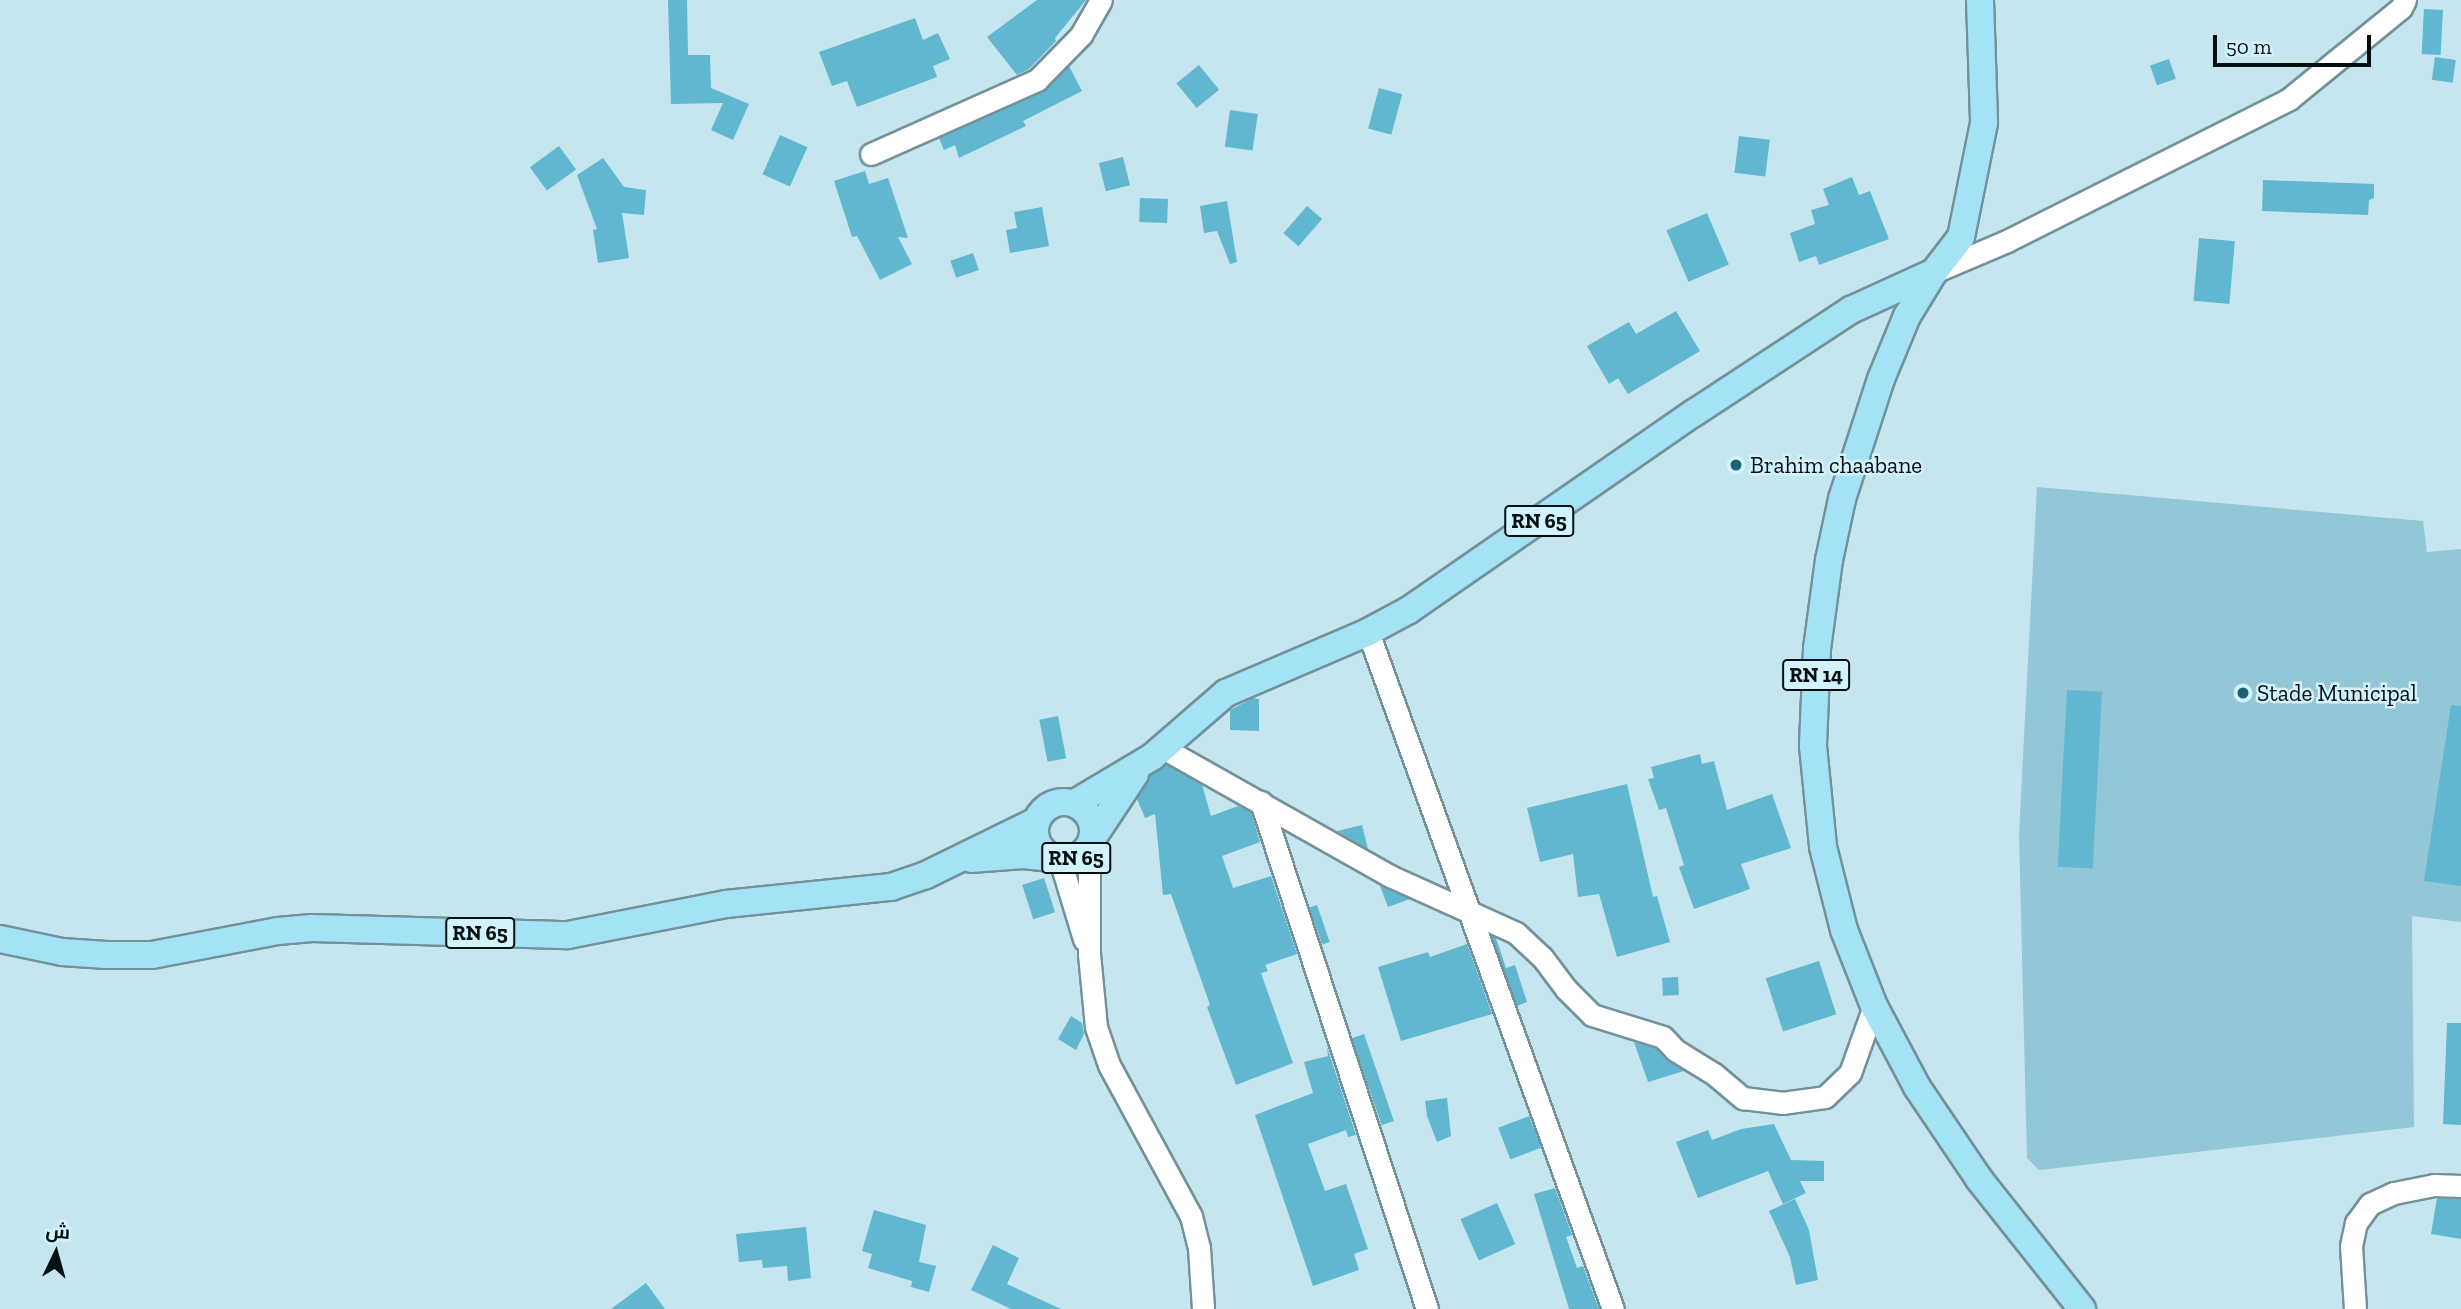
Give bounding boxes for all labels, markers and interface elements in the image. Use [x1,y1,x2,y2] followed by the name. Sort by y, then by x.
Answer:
[2216,21,2374,65] scale bar
[2226,34,2272,59] text: 50 m
[1750,451,1922,479] place label: Brahim chaabane
[1728,457,1744,473] marker: Brahim chaabane
[1504,504,1574,538] road number: RN 65
[1781,658,1851,692] road number: RN 14
[2257,679,2417,707] place label: Stade Municipal
[2235,685,2251,701] marker: Stade Municipal
[1041,840,1111,876] road number: RN 65
[445,916,515,950] road number: RN 65
[21,1218,91,1288] north arrow
[45,1219,71,1244] text: ش

